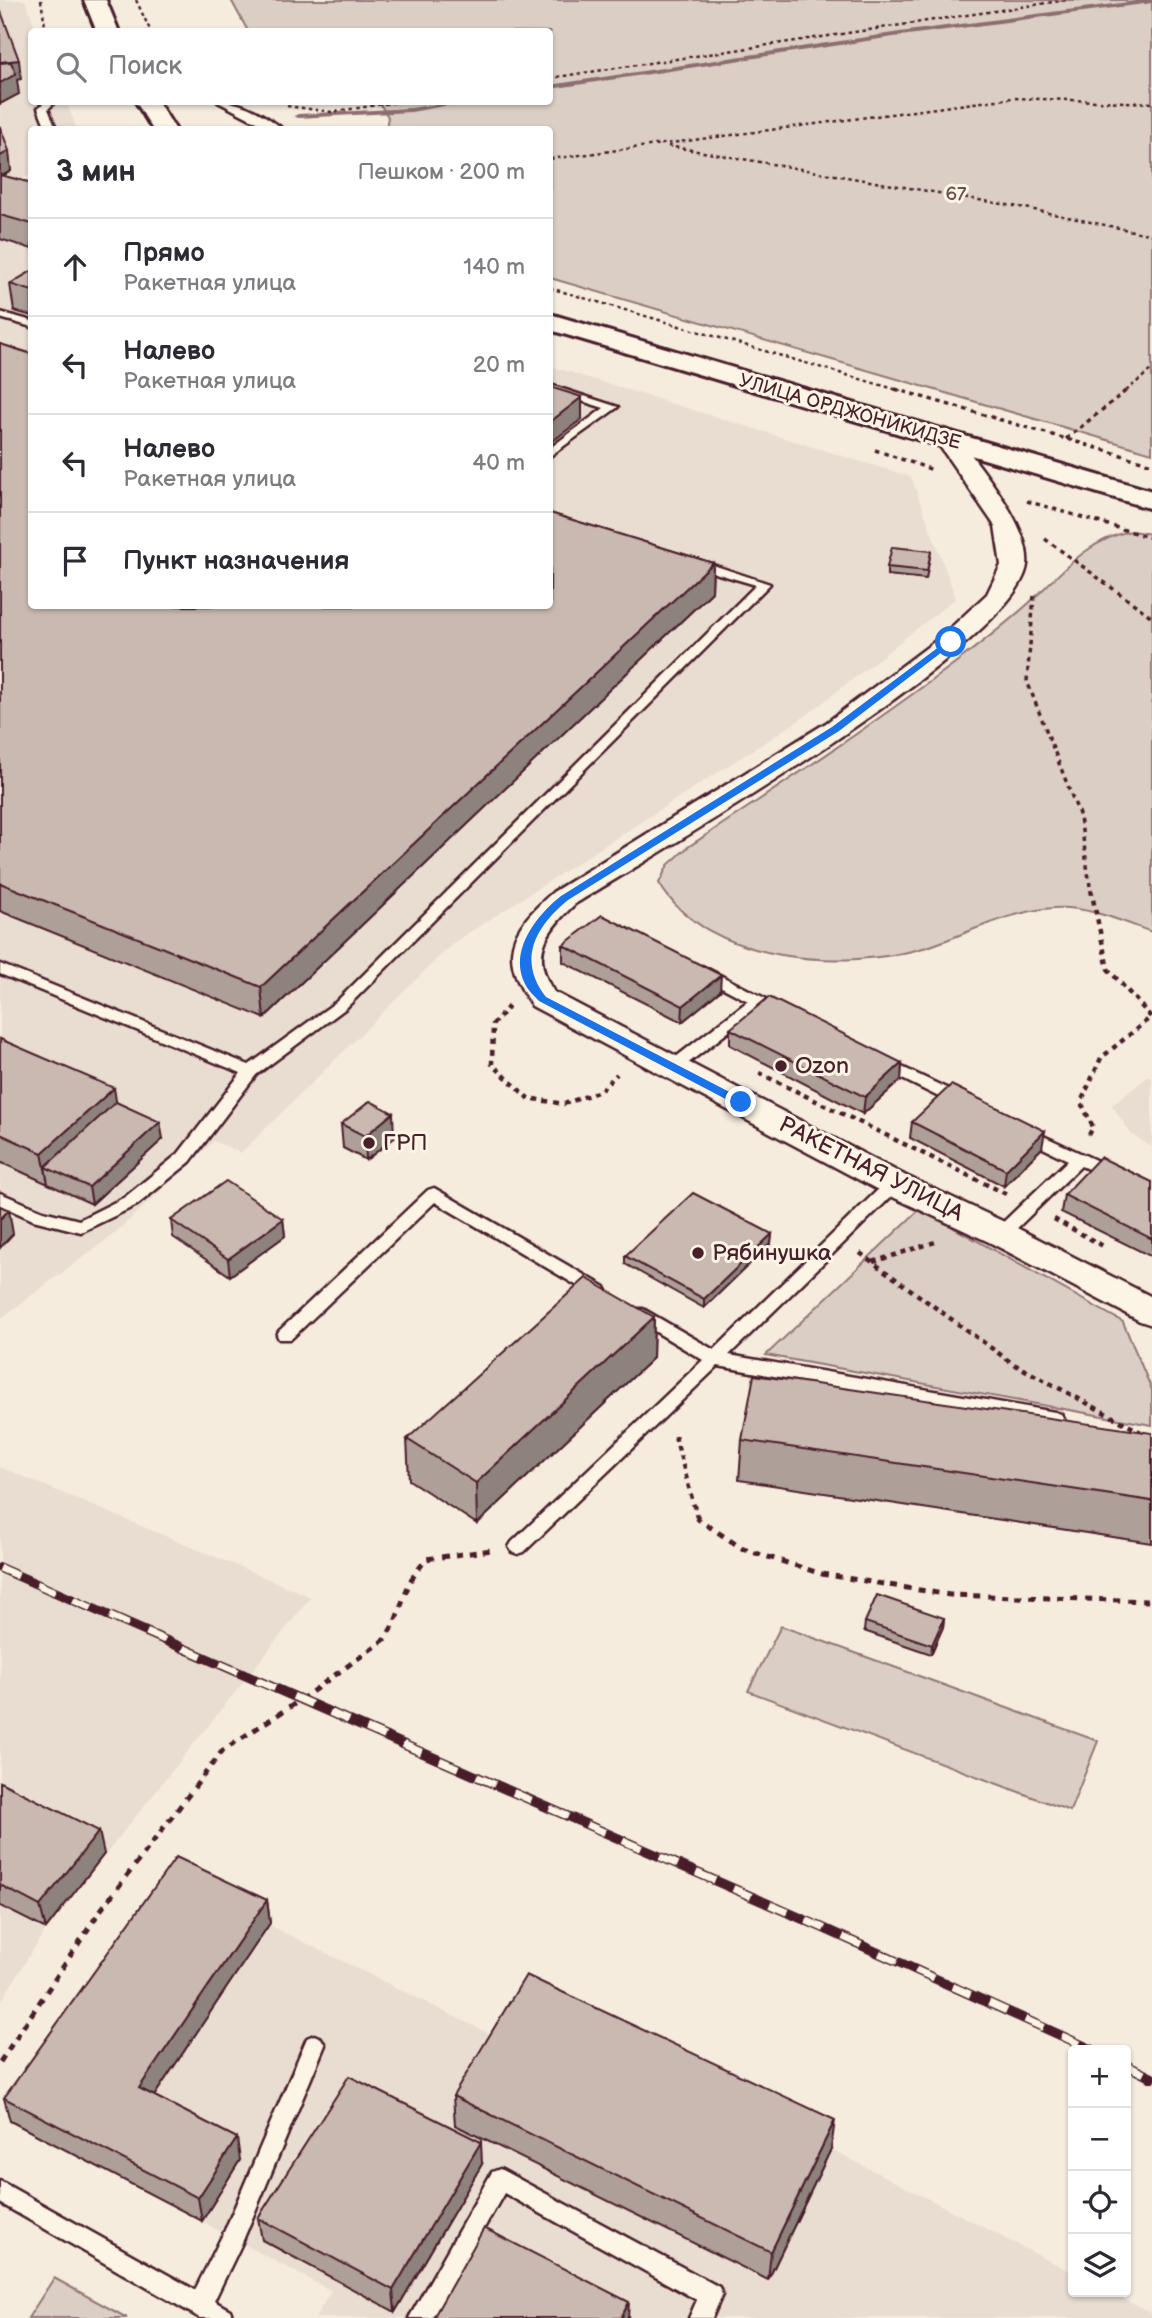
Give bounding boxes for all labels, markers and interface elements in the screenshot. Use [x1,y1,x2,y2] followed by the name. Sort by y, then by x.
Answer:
[28,28,553,105] search box
[52,48,90,86] icon: search
[108,51,182,82] text: Поиск
[56,154,136,190] text: 3 мин
[357,158,525,186] text: Пешком · 200 m
[946,183,967,206] park label: 67
[123,238,205,269] text: Прямо
[56,248,94,286] icon: ahead
[463,253,525,281] text: 140 m
[123,269,296,297] text: Ракетная улица
[123,336,215,367] text: Налево
[56,346,94,384] icon: left
[473,351,525,379] text: 20 m
[123,367,296,395] text: Ракетная улица
[736,369,964,455] street label: УЛИЦА ОРДЖОНИКИДЗЕ
[123,434,215,465] text: Налево
[56,444,94,482] icon: left
[472,449,525,477] text: 40 m
[123,465,296,493] text: Ракетная улица
[56,542,94,580] icon: arrive
[123,546,349,577] text: Пункт назначения
[935,626,966,657] route start
[795,1052,849,1080] place label: Ozon
[773,1058,789,1074] marker: Ozon
[725,1086,756,1117] route end
[774,1110,968,1228] street label: РАКЕТНАЯ УЛИЦА
[383,1129,427,1157] place label: ГРП
[361,1135,377,1151] marker: ГРП
[712,1239,832,1267] place label: Рябинушка
[690,1245,706,1261] marker: Рябинушка
[1068,2045,1131,2297] map controls
[1068,2045,1131,2108] button: +
[1068,2108,1131,2171] button: −
[1068,2171,1131,2234] button: locate
[1068,2234,1131,2297] button: layers

